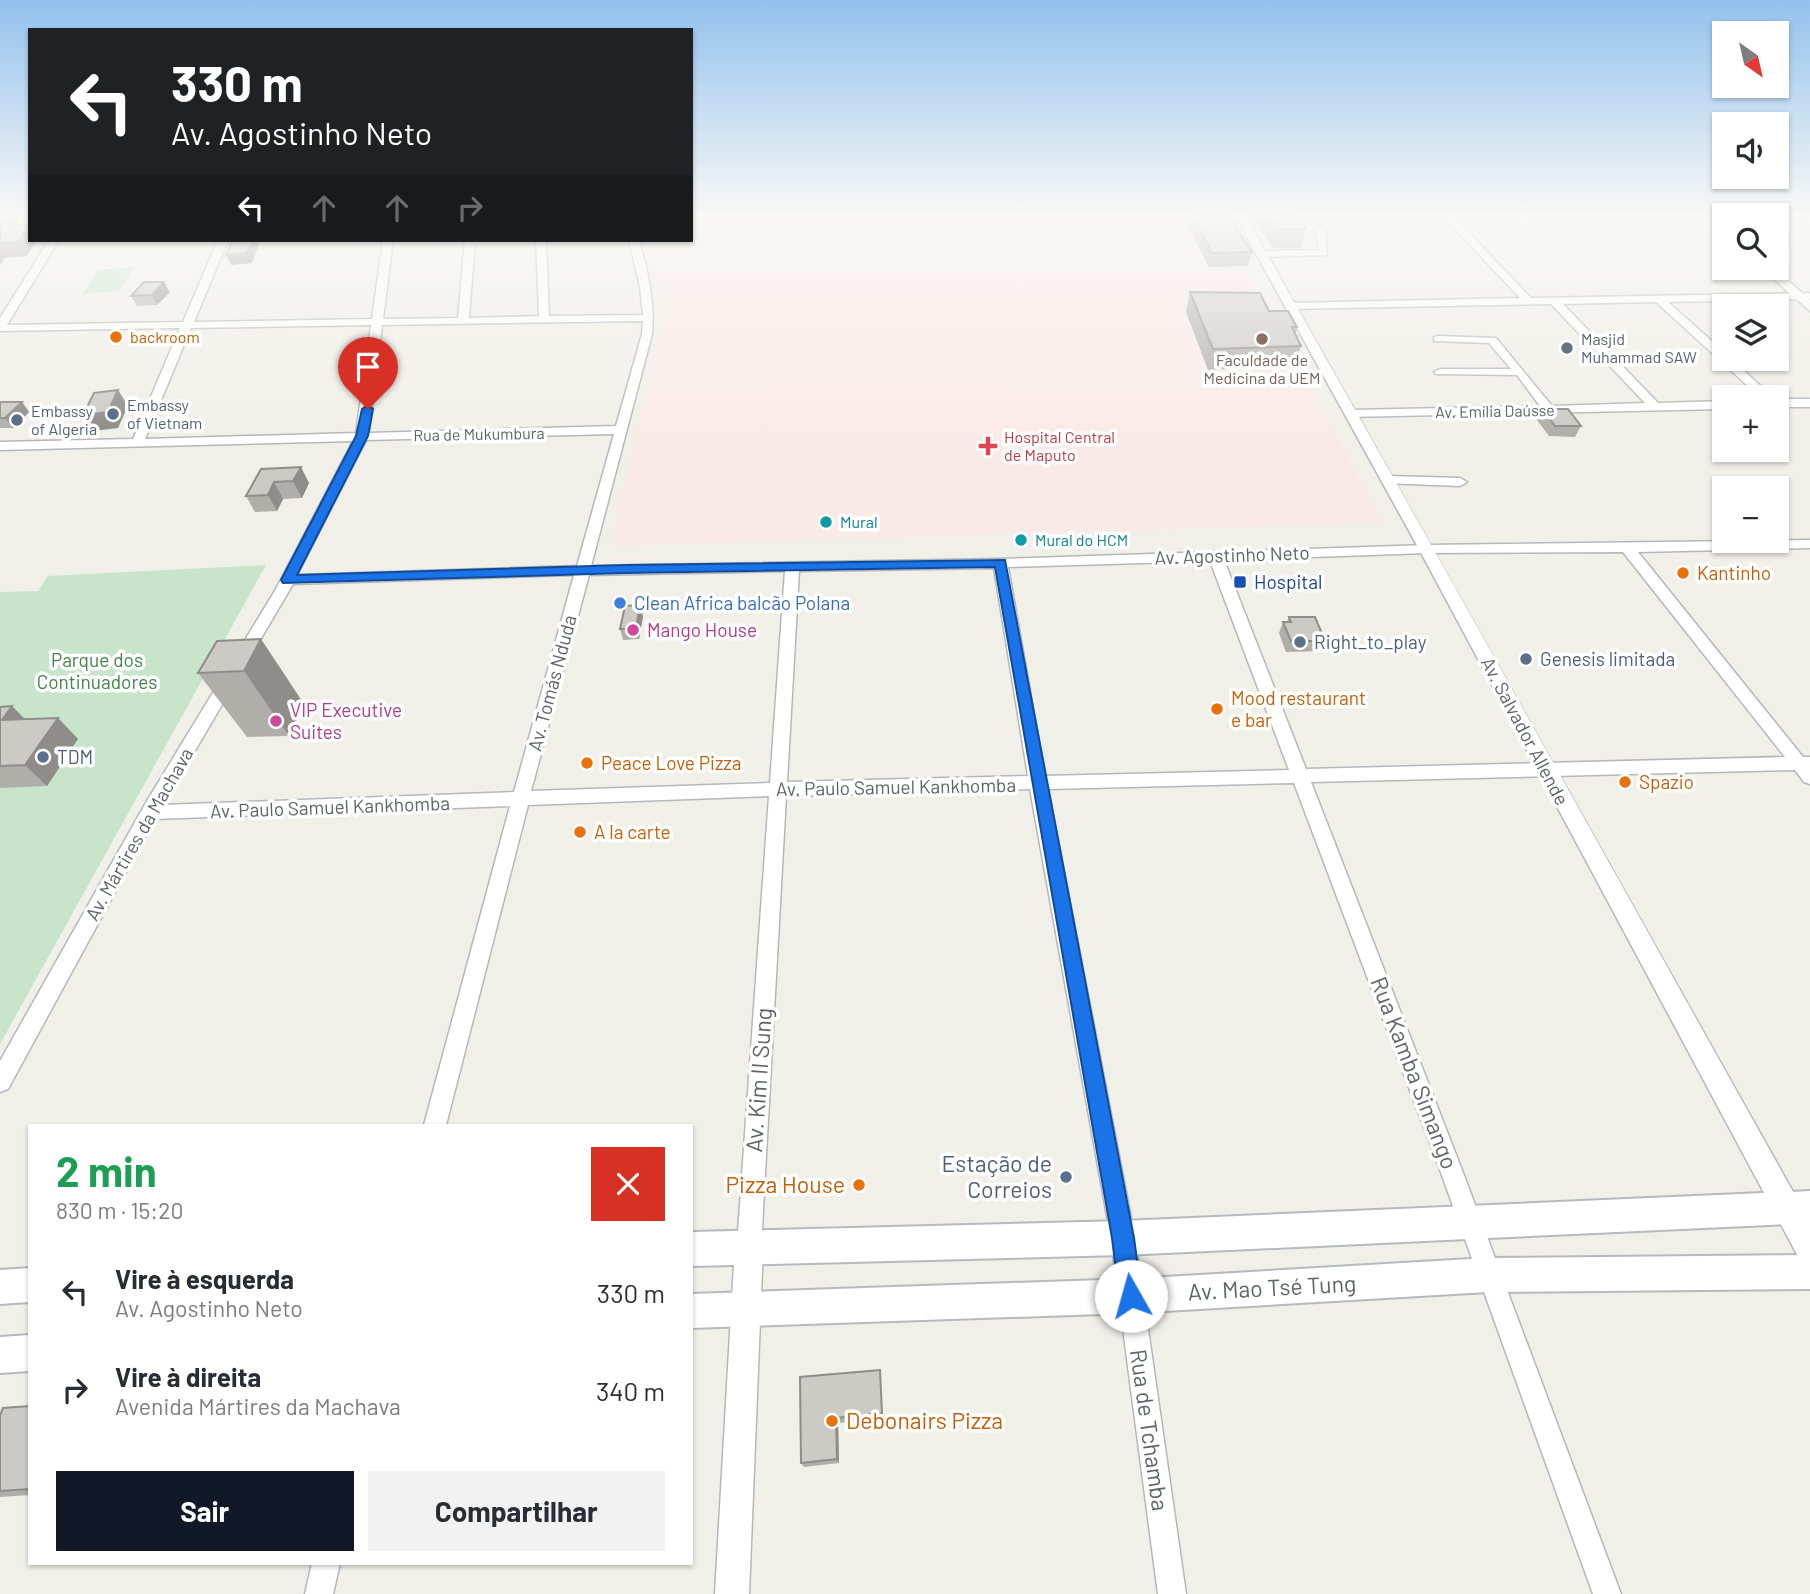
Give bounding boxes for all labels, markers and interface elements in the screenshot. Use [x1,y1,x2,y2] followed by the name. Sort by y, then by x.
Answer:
[1712,21,1788,98] north arrow
[1712,21,1789,553] map controls
[171,53,303,112] text: 330 m
[56,56,147,147] icon: left
[1712,112,1789,189] button: sound
[171,113,432,151] text: Av. Agostinho Neto
[232,189,270,227] icon: left
[305,189,343,227] icon: ahead
[378,189,416,227] icon: ahead
[451,189,489,227] icon: right
[1712,203,1789,280] button: search
[1712,294,1789,371] button: layers
[130,327,200,346] place label: backroom
[108,329,124,345] marker: backroom
[1581,329,1697,366] place label: Masjid Muhammad SAW
[1254,331,1270,347] marker: Faculdade de Medicina da UEM
[338,337,398,409] pin
[1559,340,1575,356] marker: Masjid Muhammad SAW
[349,348,387,386] icon: arrive
[1204,350,1320,387] place label: Faculdade de Medicina da UEM
[1712,385,1789,462] button: +
[127,395,202,432] place label: Embassy of Vietnam
[1435,400,1555,421] street label: Av. Emília Daússe
[31,401,97,438] place label: Embassy of Algeria
[105,406,121,422] marker: Embassy of Vietnam
[9,412,25,428] marker: Embassy of Algeria
[413,423,545,444] street label: Rua de Mukumbura
[1004,427,1115,464] place label: Hospital Central de Maputo
[978,436,998,456] marker: Hospital Central de Maputo
[1712,476,1789,553] button: −
[840,512,878,531] place label: Mural
[818,514,834,530] marker: Mural
[1035,530,1128,549] place label: Mural do HCM
[1013,532,1029,548] marker: Mural do HCM
[1154,540,1310,569] street label: Av. Agostinho Neto
[1697,561,1771,584] place label: Kantinho
[1675,565,1691,581] marker: Kantinho
[1254,570,1322,593] place label: Hospital
[1232,574,1248,590] marker: Hospital
[634,591,850,614] place label: Clean Africa balcão Polana
[612,595,628,611] marker: Clean Africa balcão Polana
[522,612,581,753] street label: Av. Tomás Nduda
[647,618,757,641] place label: Mango House
[625,622,641,638] marker: Mango House
[1314,630,1427,653] place label: Right_to_play
[1292,634,1308,650] marker: Right_to_play
[1540,647,1675,670] place label: Genesis limitada
[37,648,157,693] park label: Parque dos Continuadores
[1518,651,1534,667] marker: Genesis limitada
[1477,653,1574,809] street label: Av. Salvador Allende
[1231,686,1366,731] place label: Mood restaurant e bar
[290,698,402,743] place label: VIP Executive Suites
[1209,701,1225,717] marker: Mood restaurant e bar
[268,713,284,729] marker: VIP Executive Suites
[80,743,197,924] street label: Av. Mártires da Machava
[57,745,93,768] place label: TDM
[35,749,51,765] marker: TDM
[601,751,742,774] place label: Peace Love Pizza
[579,755,595,771] marker: Peace Love Pizza
[1639,770,1694,793] place label: Spazio
[776,773,1016,800] street label: Av. Paulo Samuel Kankhomba
[1617,774,1633,790] marker: Spazio
[210,791,450,822] street label: Av. Paulo Samuel Kankhomba
[594,820,671,843] place label: A la carte
[572,824,588,840] marker: A la carte
[1365,973,1465,1173] street label: Rua Kamba Simango
[739,1007,777,1153] street label: Av. Kim II Sung
[56,1145,157,1195] text: 2 min
[591,1147,665,1221] button: close
[941,1149,1052,1203] place label: Estação de Correios
[1058,1169,1074,1185] marker: Estação de Correios
[725,1170,845,1198] place label: Pizza House
[851,1177,867,1193] marker: Pizza House
[56,1196,183,1224] text: 830 m · 15:20
[1094,1259,1168,1333] position arrow
[115,1263,294,1294] text: Vire à esquerda
[1187,1269,1357,1305] street label: Av. Mao Tsé Tung
[56,1273,94,1311] icon: left
[597,1277,665,1308] text: 330 m
[115,1294,303,1322] text: Av. Agostinho Neto
[1125,1347,1175,1513] street label: Rua de Tchamba
[115,1361,261,1392] text: Vire à direita
[56,1371,94,1409] icon: right
[596,1375,665,1406] text: 340 m
[115,1392,401,1420] text: Avenida Mártires da Machava
[846,1406,1003,1434] place label: Debonairs Pizza
[824,1413,840,1429] marker: Debonairs Pizza
[56,1471,354,1551] button: Sair
[368,1471,665,1551] button: Compartilhar

